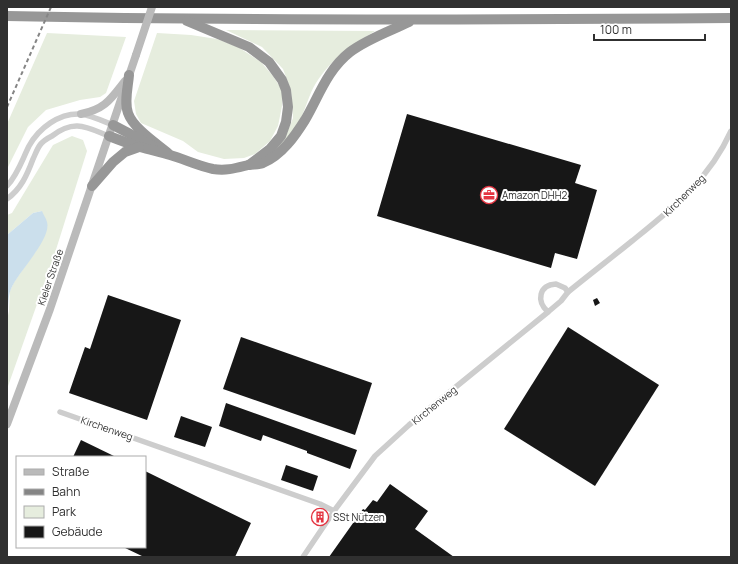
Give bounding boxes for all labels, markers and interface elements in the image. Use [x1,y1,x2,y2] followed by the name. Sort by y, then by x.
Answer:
[594,16,705,42] scale bar
[600,21,632,38] text: 100 m
[660,171,708,219] street label: Kirchenweg
[479,185,499,205] office icon: Amazon DHH2
[502,188,568,202] place label: Amazon DHH2
[34,247,66,307] street label: Kieler Straße
[409,382,459,427] street label: Kirchenweg
[79,413,135,443] street label: Kirchenweg
[16,456,146,548] legend
[52,463,89,480] text: Straße
[52,483,80,500] text: Bahn
[52,503,77,520] text: Park
[310,507,330,527] building icon: SSt Nützen
[333,510,385,524] place label: SSt Nützen
[52,523,103,540] text: Gebäude

